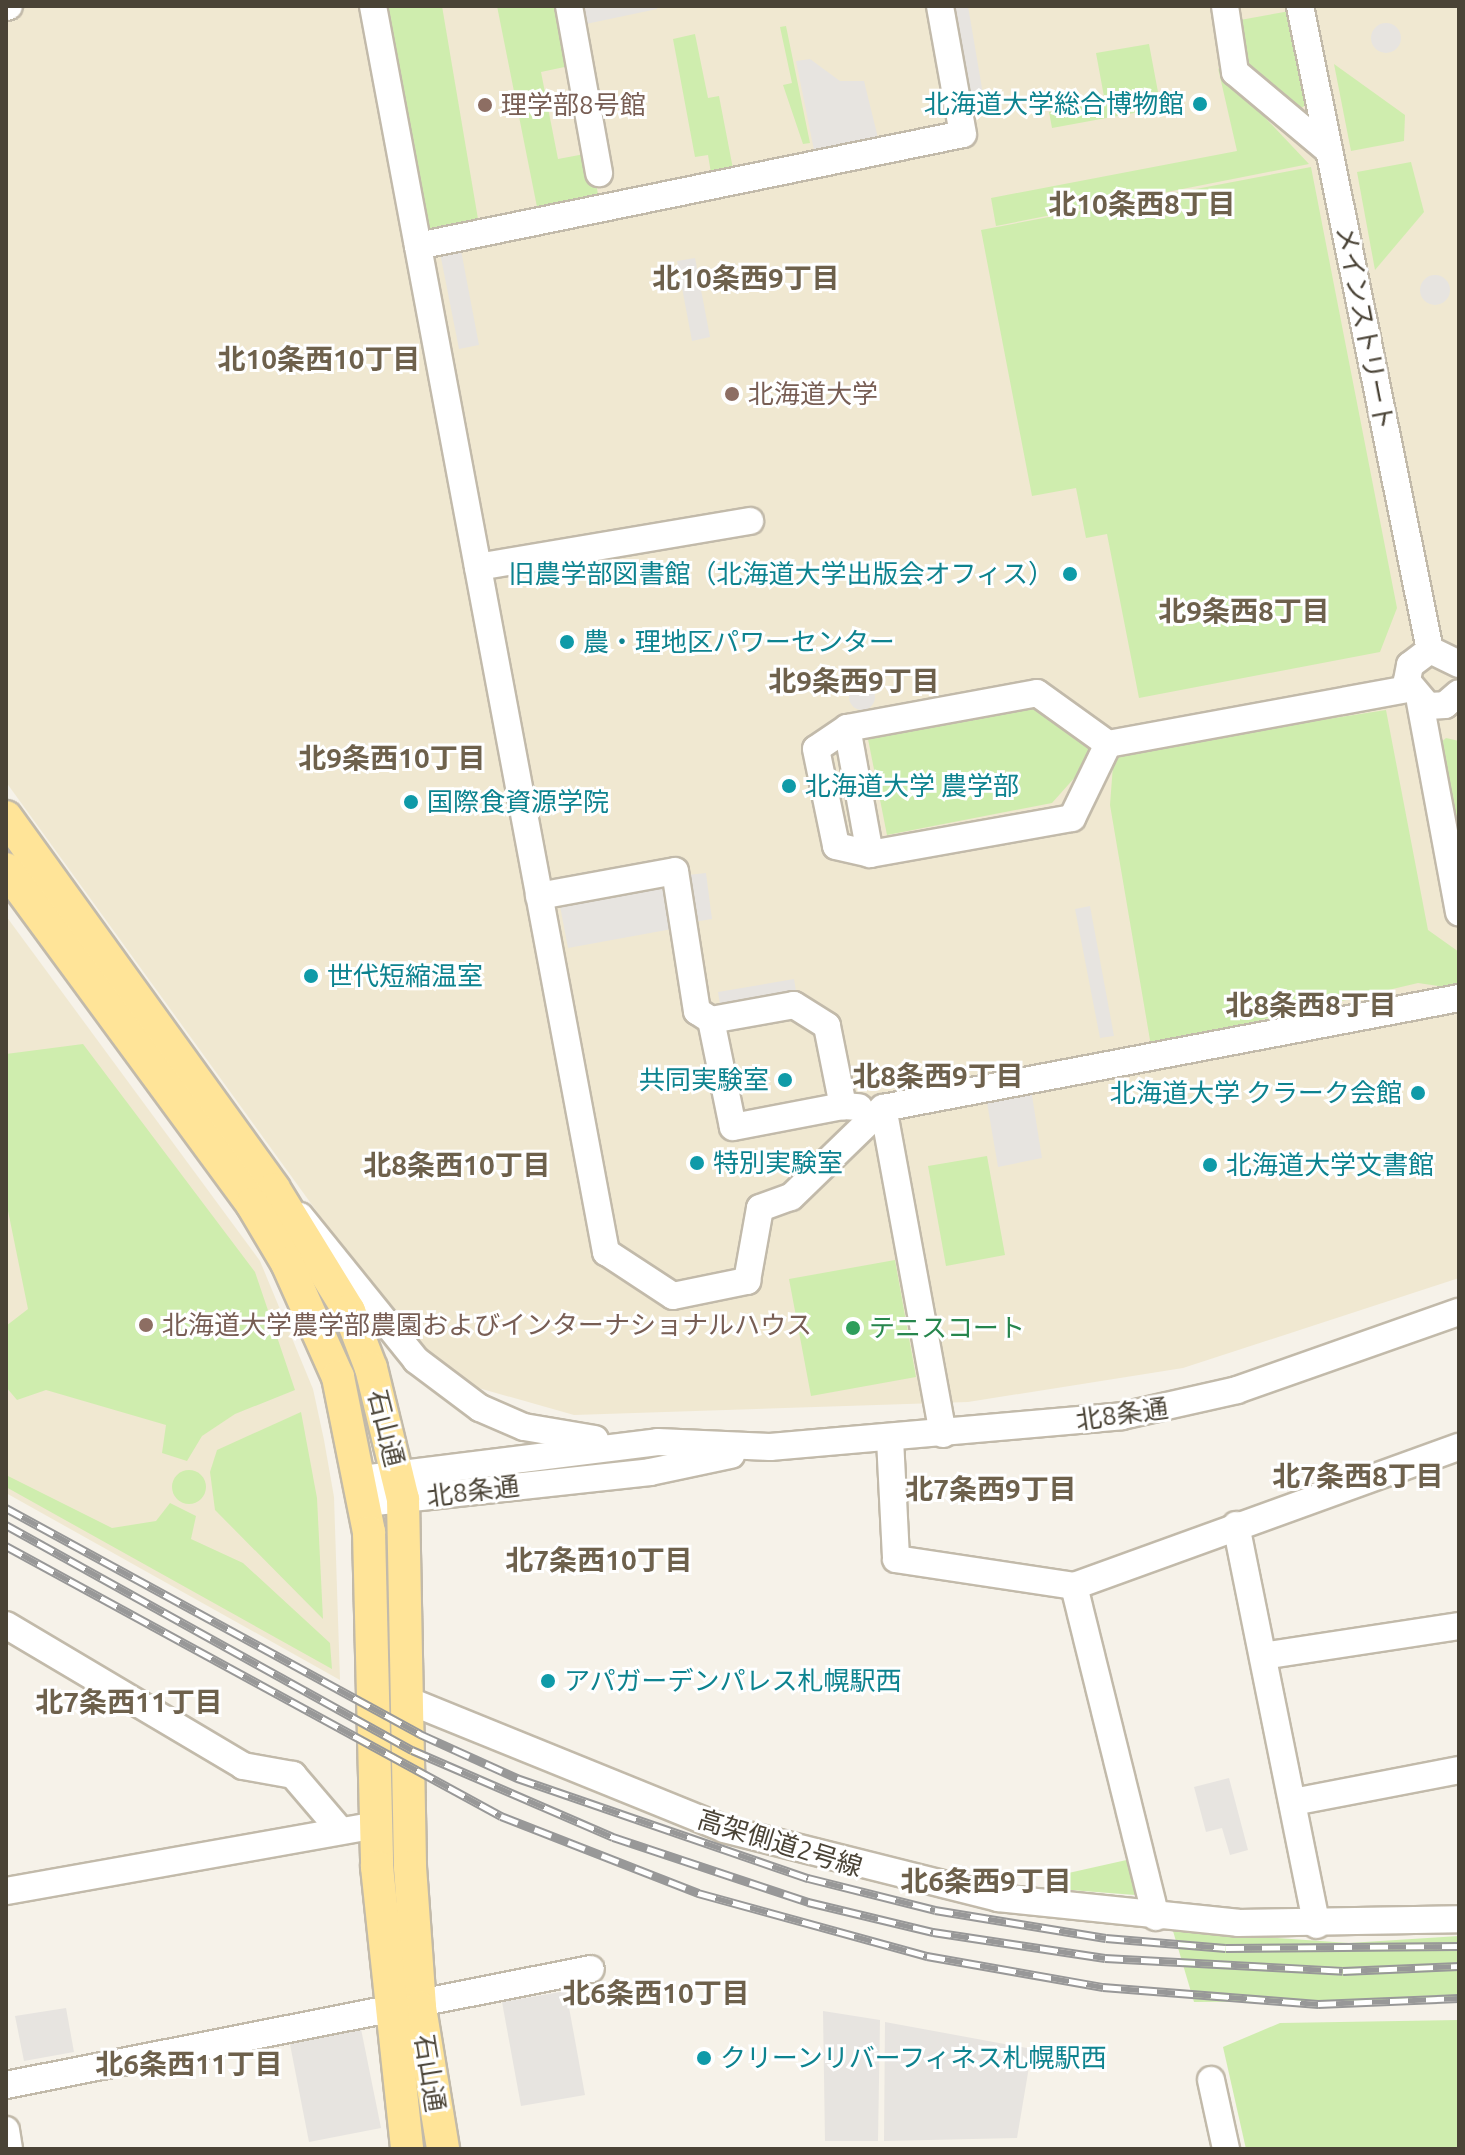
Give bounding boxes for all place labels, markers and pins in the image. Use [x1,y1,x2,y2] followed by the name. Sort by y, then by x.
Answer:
[924,88,1184,120] place label: 北海道大学総合博物館
[501,89,646,121] place label: 理学部8号館
[1191,95,1209,113] marker: 北海道大学総合博物館
[476,96,494,114] marker: 理学部8号館
[748,378,878,410] place label: 北海道大学
[723,385,741,403] marker: 北海道大学
[508,558,1054,590] place label: 旧農学部図書館（北海道大学出版会オフィス）
[1061,565,1079,583] marker: 旧農学部図書館（北海道大学出版会オフィス）
[583,626,895,658] place label: 農・理地区パワーセンター
[558,633,576,651] marker: 農・理地区パワーセンター
[805,770,1019,802] place label: 北海道大学 農学部
[780,777,798,795] marker: 北海道大学 農学部
[427,786,609,818] place label: 国際食資源学院
[402,793,420,811] marker: 国際食資源学院
[327,960,483,992] place label: 世代短縮温室
[302,967,320,985] marker: 世代短縮温室
[639,1064,769,1096] place label: 共同実験室
[776,1071,794,1089] marker: 共同実験室
[1110,1077,1402,1109] place label: 北海道大学 クラーク会館
[1409,1084,1427,1102] marker: 北海道大学 クラーク会館
[713,1147,843,1179] place label: 特別実験室
[1226,1149,1434,1181] place label: 北海道大学文書館
[688,1154,706,1172] marker: 特別実験室
[1201,1156,1219,1174] marker: 北海道大学文書館
[162,1309,812,1341] place label: 北海道大学農学部農園およびインターナショナルハウス
[869,1312,1025,1344] place label: テニスコート
[137,1316,155,1334] marker: 北海道大学農学部農園およびインターナショナルハウス
[844,1319,862,1337] marker: テニスコート
[564,1665,902,1697] place label: アパガーデンパレス札幌駅西
[539,1672,557,1690] marker: アパガーデンパレス札幌駅西
[720,2042,1110,2074] place label: クリーンリバーフィネス札幌駅西
[695,2049,713,2067] marker: クリーンリバーフィネス札幌駅西

